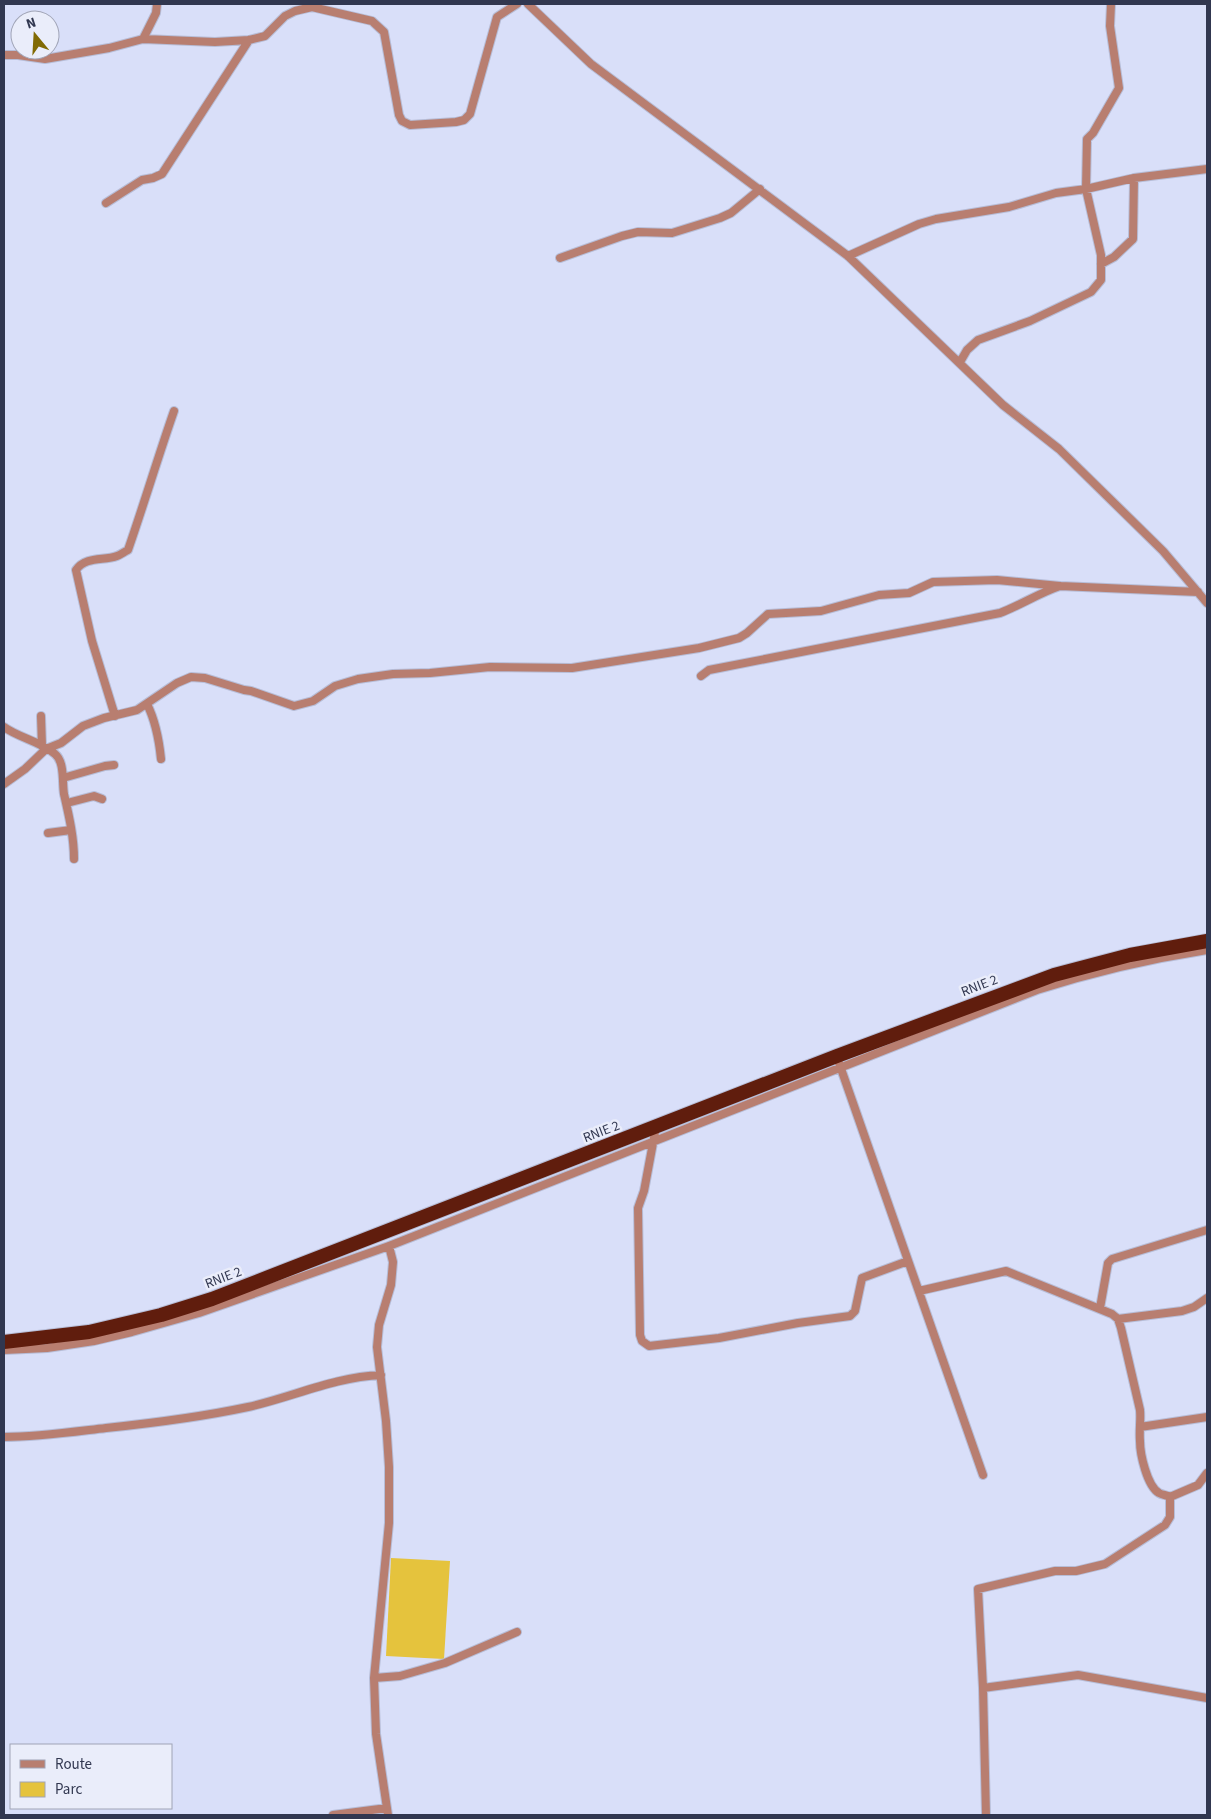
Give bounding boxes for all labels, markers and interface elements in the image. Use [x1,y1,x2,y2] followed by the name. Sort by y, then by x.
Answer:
[10,10,60,60] north arrow
[24,13,39,35] text: N
[958,970,1001,1002] street label: RNIE 2
[580,1116,623,1148] street label: RNIE 2
[202,1262,245,1294] street label: RNIE 2
[10,1744,172,1809] legend
[55,1754,92,1775] text: Route
[55,1779,82,1800] text: Parc

